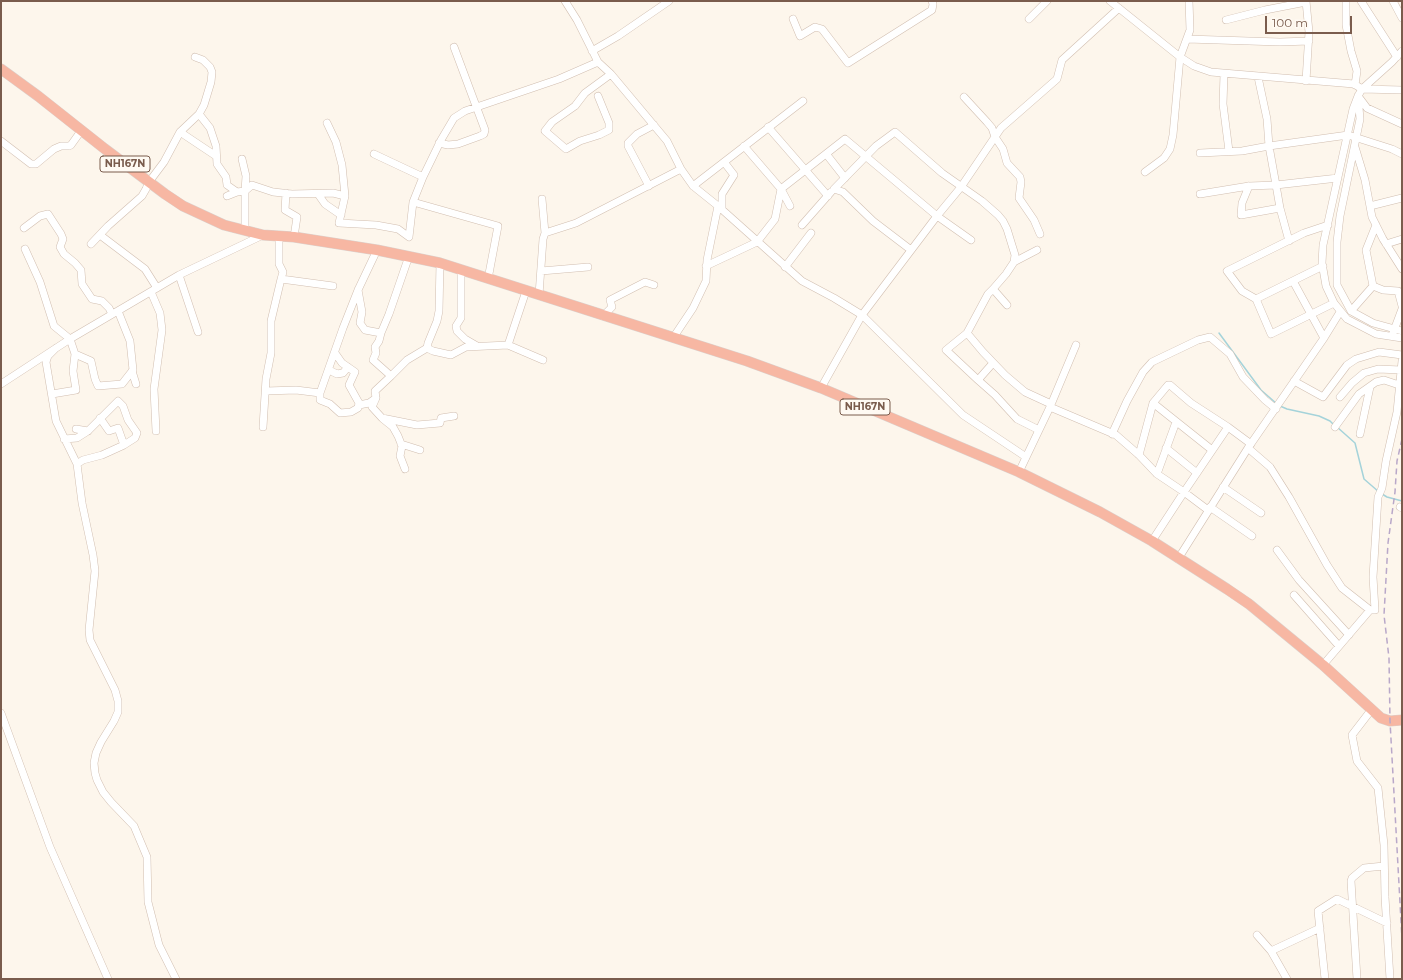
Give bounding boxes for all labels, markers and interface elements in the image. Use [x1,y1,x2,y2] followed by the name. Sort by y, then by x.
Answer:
[1267,8,1354,34] scale bar
[1272,15,1308,30] text: 100 m
[100,156,150,172] road number: NH167N
[840,399,890,415] road number: NH167N

